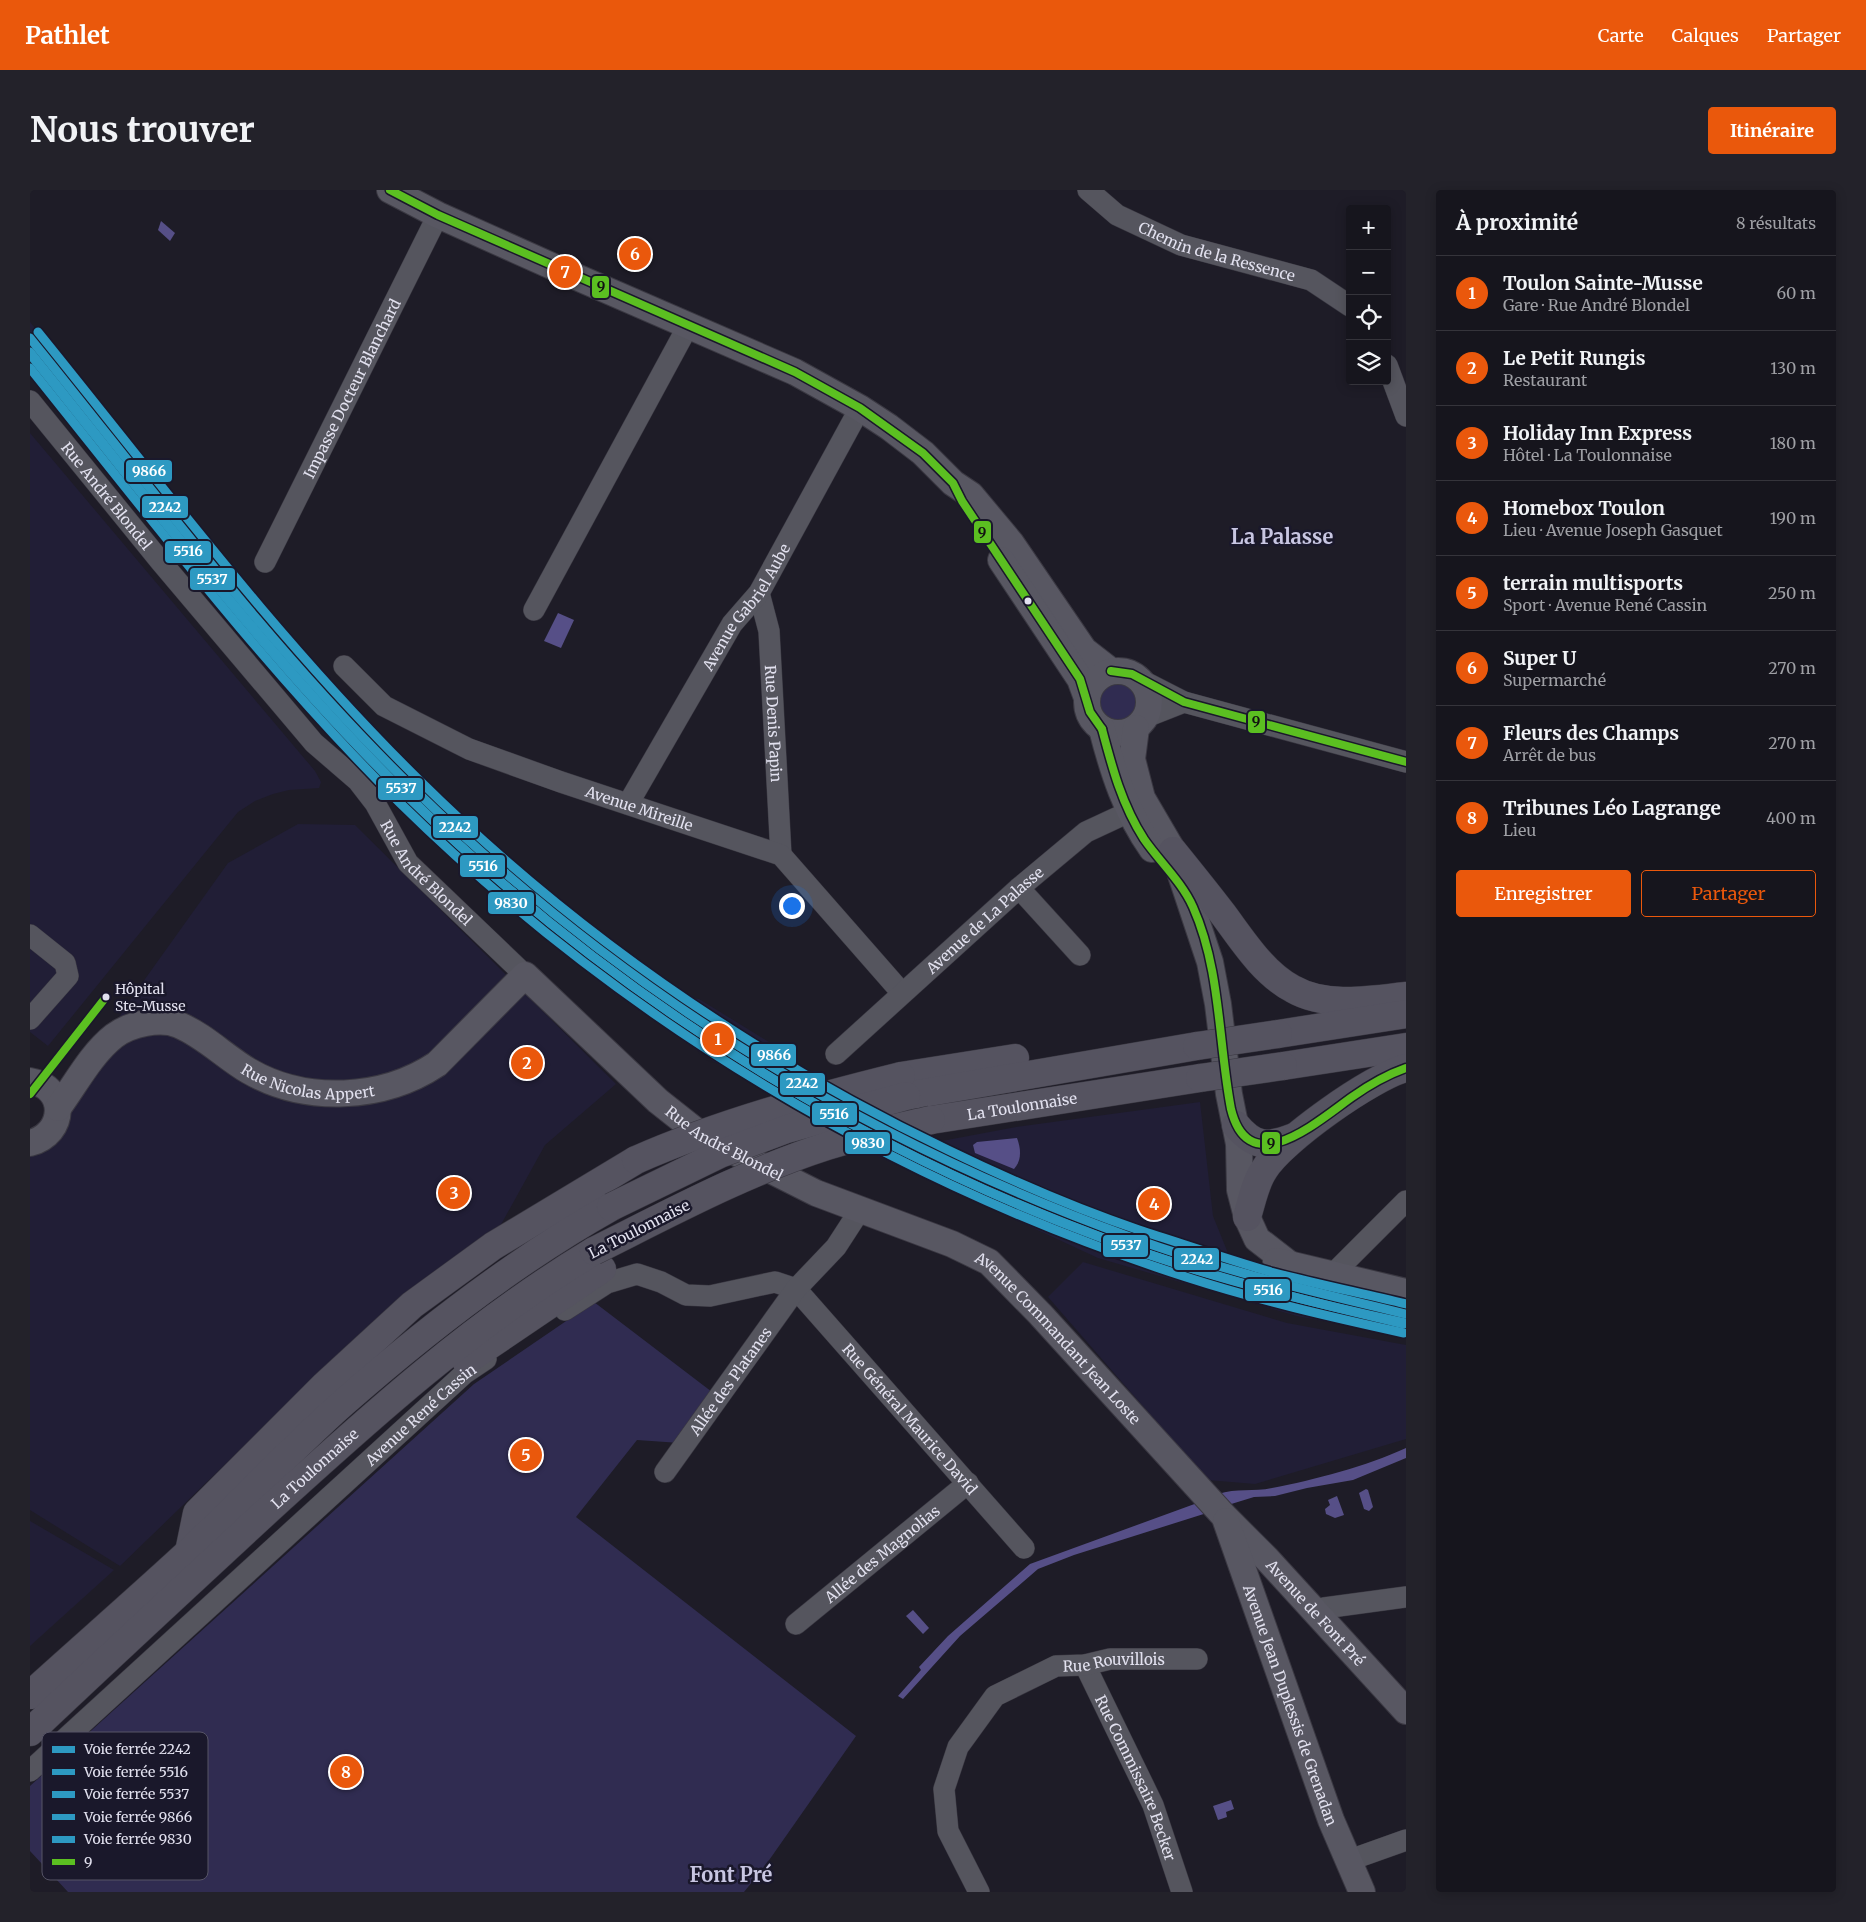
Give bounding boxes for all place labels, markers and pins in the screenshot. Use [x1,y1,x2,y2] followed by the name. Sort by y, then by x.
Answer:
[619,235,651,273] pin: 6
[549,253,581,291] pin: 7
[1023,596,1033,606] unlabelled marker
[115,980,186,1015] place label: Hôpital Ste-Musse
[101,992,111,1002] marker: Hôpital Ste-Musse
[702,1020,734,1058] pin: 1
[511,1044,543,1082] pin: 2
[438,1174,470,1212] pin: 3
[1138,1185,1170,1223] pin: 4
[510,1436,542,1474] pin: 5
[330,1753,362,1791] pin: 8

